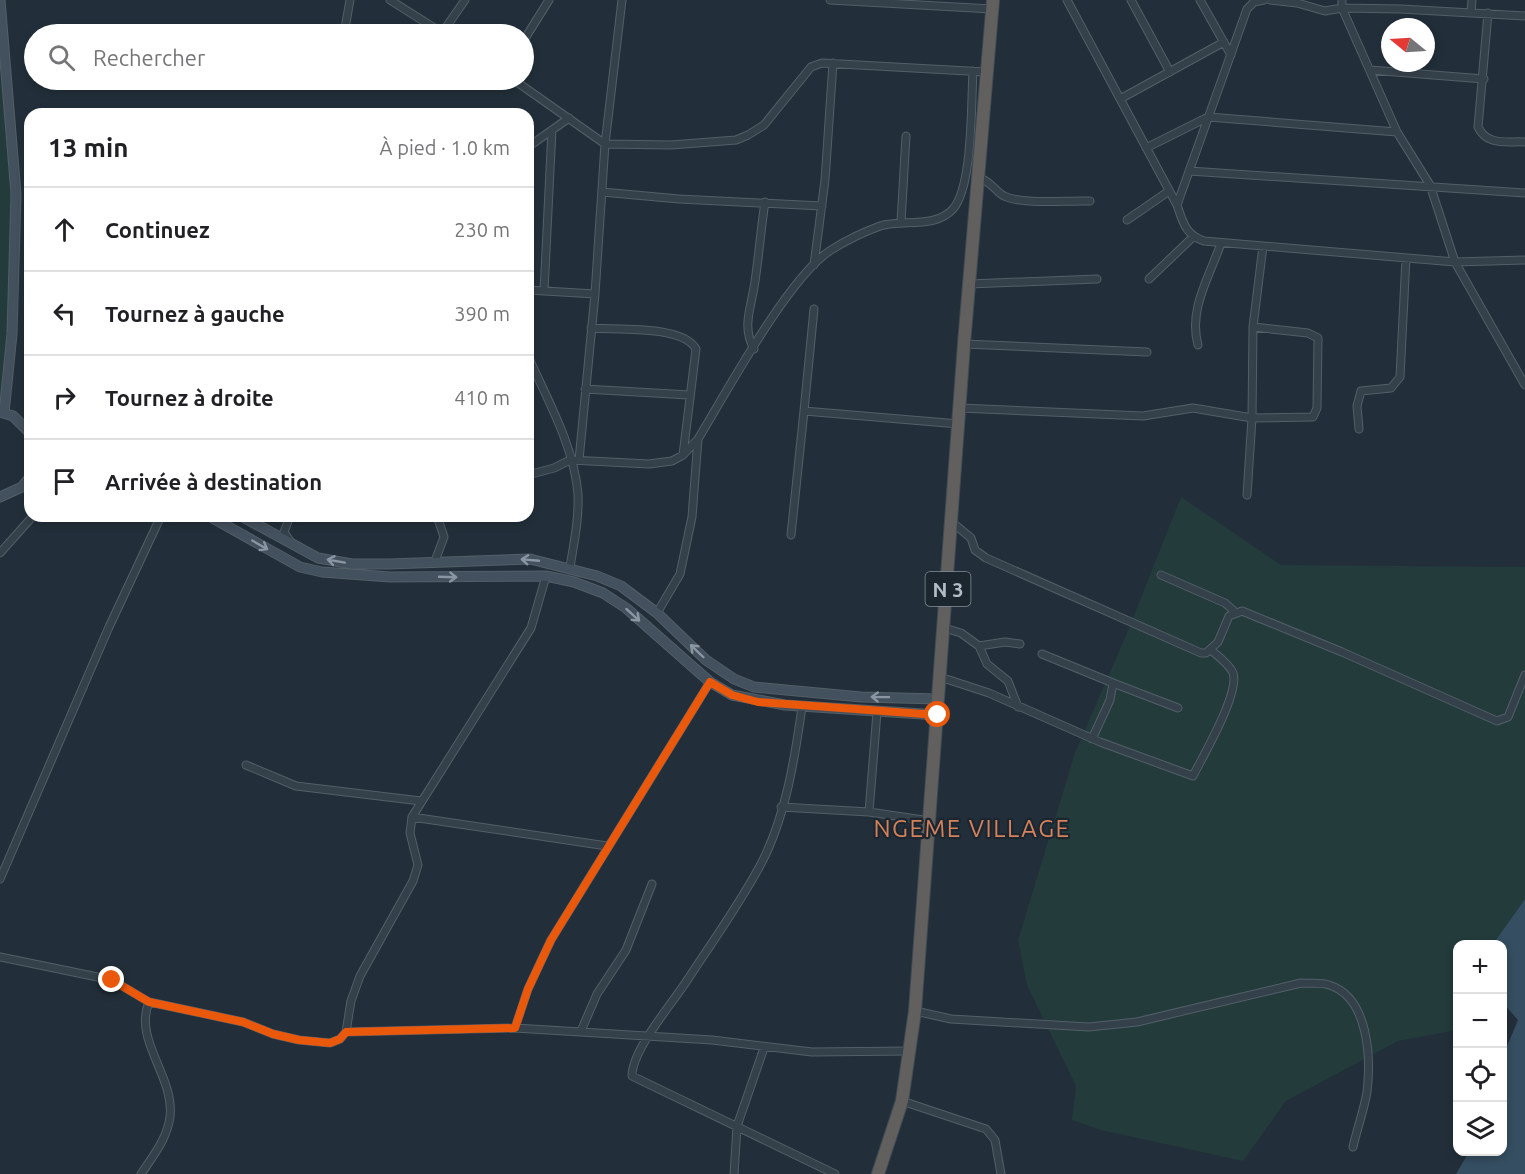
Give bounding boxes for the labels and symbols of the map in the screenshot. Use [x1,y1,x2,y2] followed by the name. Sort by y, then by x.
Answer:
[1381,18,1435,72] north arrow
[251,540,268,552] one-way arrow
[521,554,541,565] one-way arrow
[327,555,346,566] one-way arrow
[438,571,458,583] one-way arrow
[926,572,970,606] road number: N 3
[626,608,641,622] one-way arrow
[689,644,704,659] one-way arrow
[871,692,891,703] one-way arrow
[924,701,950,727] route start
[873,815,1071,842] district label: NGEME VILLAGE
[98,966,124,992] route end

